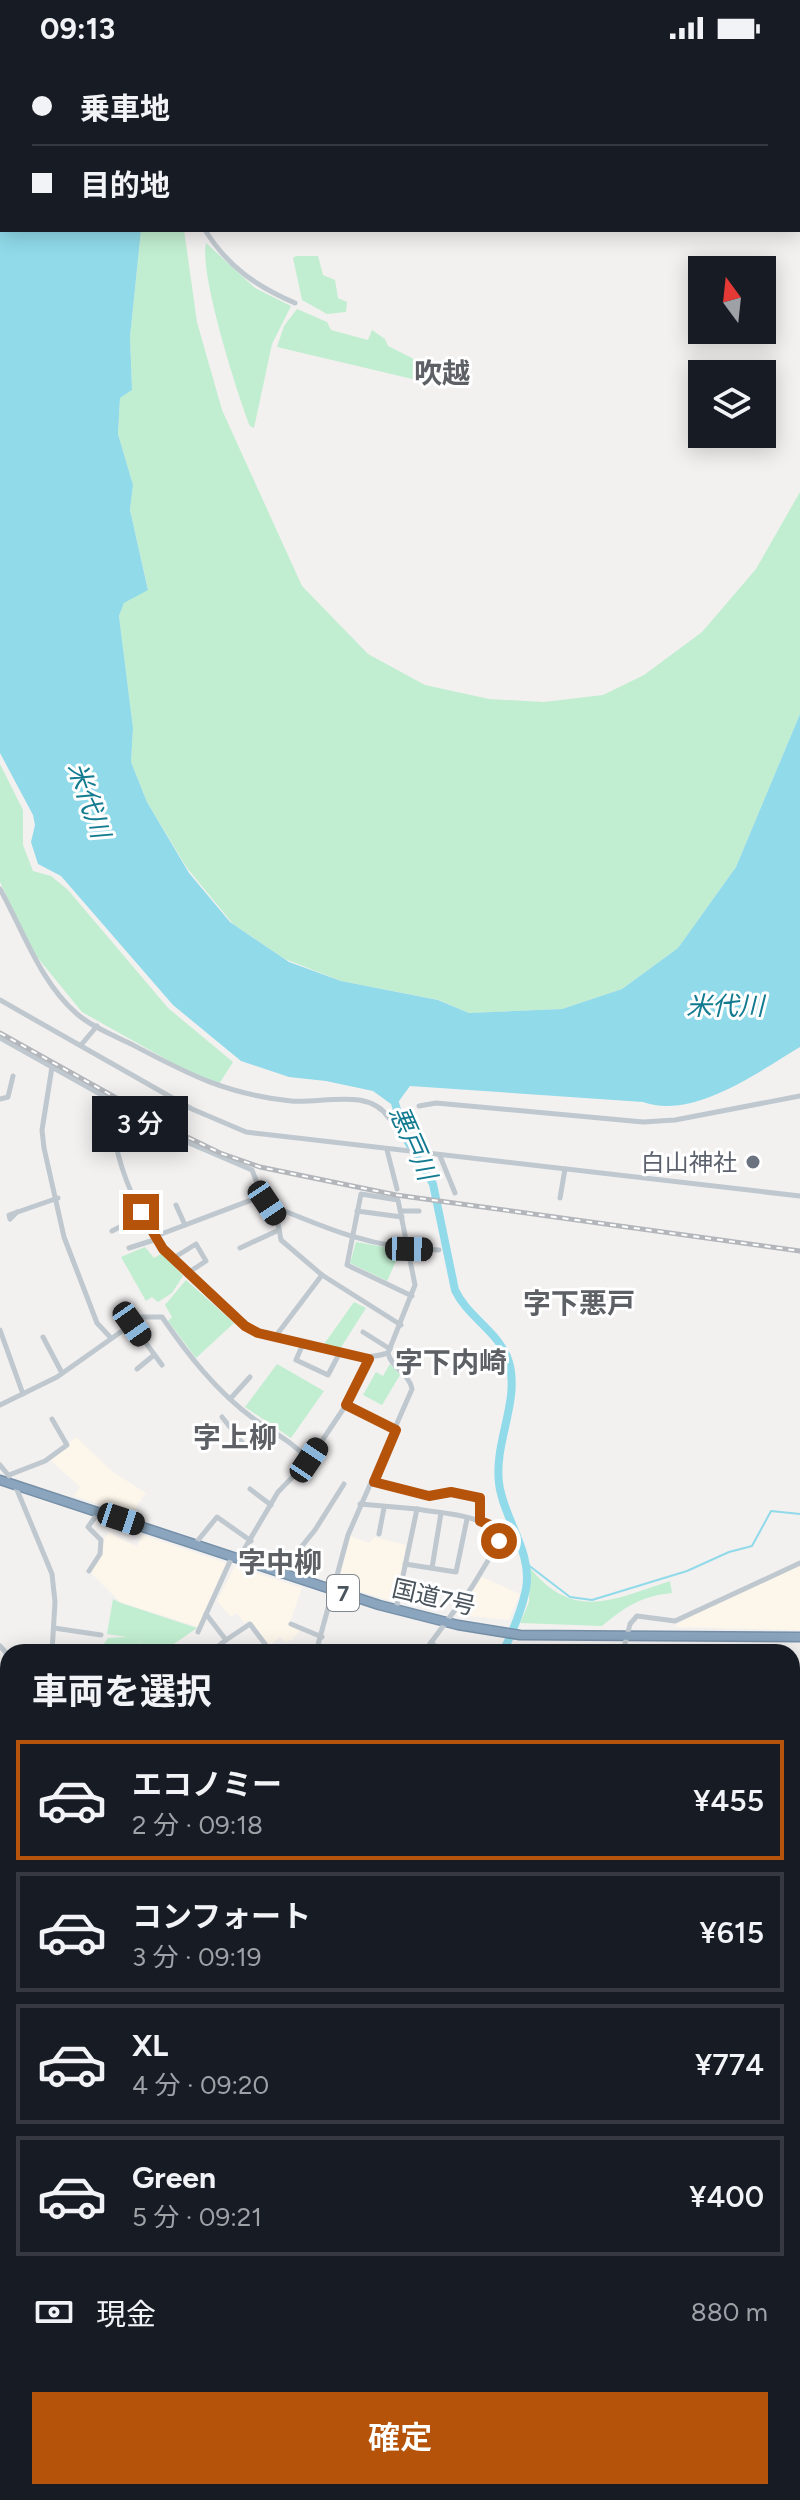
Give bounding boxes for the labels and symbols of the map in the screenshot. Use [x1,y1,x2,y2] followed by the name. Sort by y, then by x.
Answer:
[688,256,776,344] north arrow
[414,356,470,390] district label: 吹越
[61,758,118,845] water label: 米代川
[686,990,767,1022] water label: 米代川
[93,1096,189,1152] callout: 3 分
[383,1101,445,1188] water label: 悪戸川
[641,1148,737,1177] place label: 白山神社
[744,1153,762,1171] marker: 白山神社
[244,1176,290,1230] car
[123,1194,159,1230] route end
[385,1237,433,1261] car
[523,1286,635,1320] district label: 字下悪戸
[108,1297,156,1351] car
[395,1345,507,1379] district label: 字下内崎
[193,1420,277,1454] district label: 字上柳
[286,1433,332,1487] car
[94,1500,148,1538] car
[481,1523,517,1559] route start
[238,1545,322,1579] district label: 字中柳
[389,1573,479,1621] street label: 国道7号
[327,1575,359,1611] road number: 7

